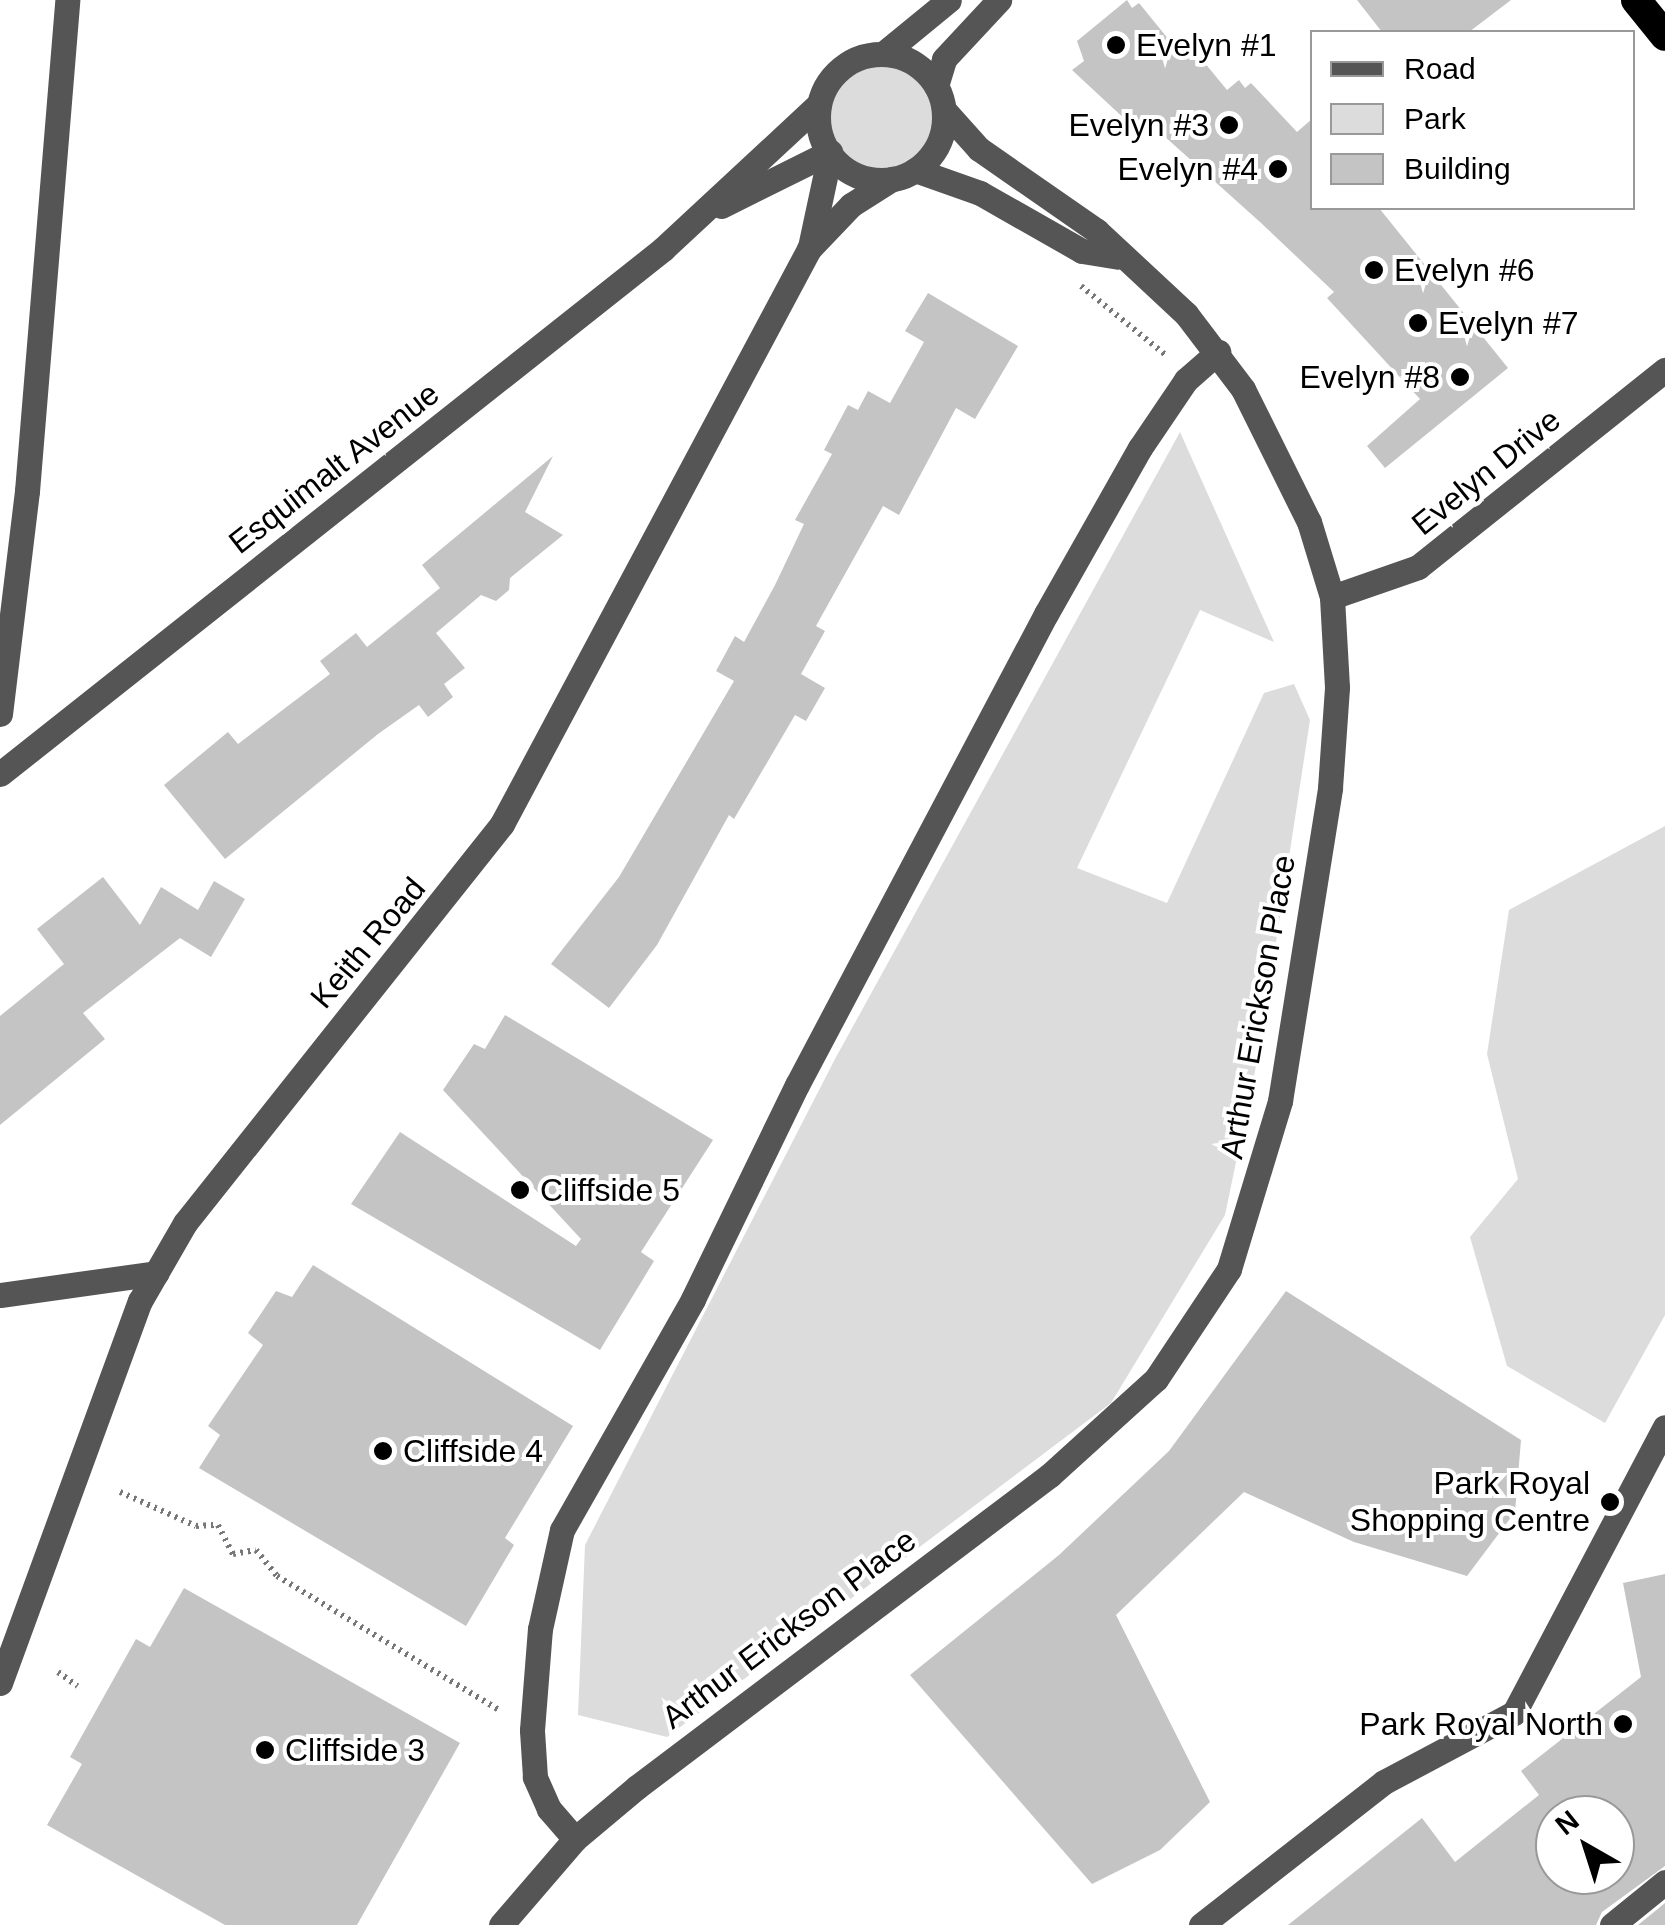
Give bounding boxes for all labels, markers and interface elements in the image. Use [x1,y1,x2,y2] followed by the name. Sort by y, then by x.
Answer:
[1136,26,1277,64] place label: Evelyn #1
[1310,30,1635,210] legend
[1105,34,1127,56] marker: Evelyn #1
[1404,52,1476,85] text: Road
[1404,102,1466,135] text: Park
[1068,106,1209,144] place label: Evelyn #3
[1218,114,1240,136] marker: Evelyn #3
[1117,150,1258,188] place label: Evelyn #4
[1404,152,1511,185] text: Building
[1267,158,1289,180] marker: Evelyn #4
[1394,251,1535,289] place label: Evelyn #6
[1363,259,1385,281] marker: Evelyn #6
[1438,304,1579,342] place label: Evelyn #7
[1407,312,1429,334] marker: Evelyn #7
[1299,358,1440,396] place label: Evelyn #8
[1449,366,1471,388] marker: Evelyn #8
[221,374,447,562] street label: Esquimalt Avenue
[1404,401,1568,543] street label: Evelyn Drive
[1212,852,1304,1162] street label: Arthur Erickson Place
[302,870,434,1016] street label: Keith Road
[540,1171,680,1209] place label: Cliffside 5
[509,1179,531,1201] marker: Cliffside 5
[403,1432,543,1470] place label: Cliffside 4
[372,1440,394,1462] marker: Cliffside 4
[1350,1465,1590,1540] place label: Park Royal Shopping Centre
[1599,1491,1621,1513] marker: Park Royal Shopping Centre
[655,1521,923,1737] street label: Arthur Erickson Place
[1359,1705,1603,1743] place label: Park Royal North
[1612,1713,1634,1735] marker: Park Royal North
[285,1731,425,1769] place label: Cliffside 3
[254,1739,276,1761] marker: Cliffside 3
[1535,1795,1635,1895] north arrow
[1549,1804,1585,1841] text: N

